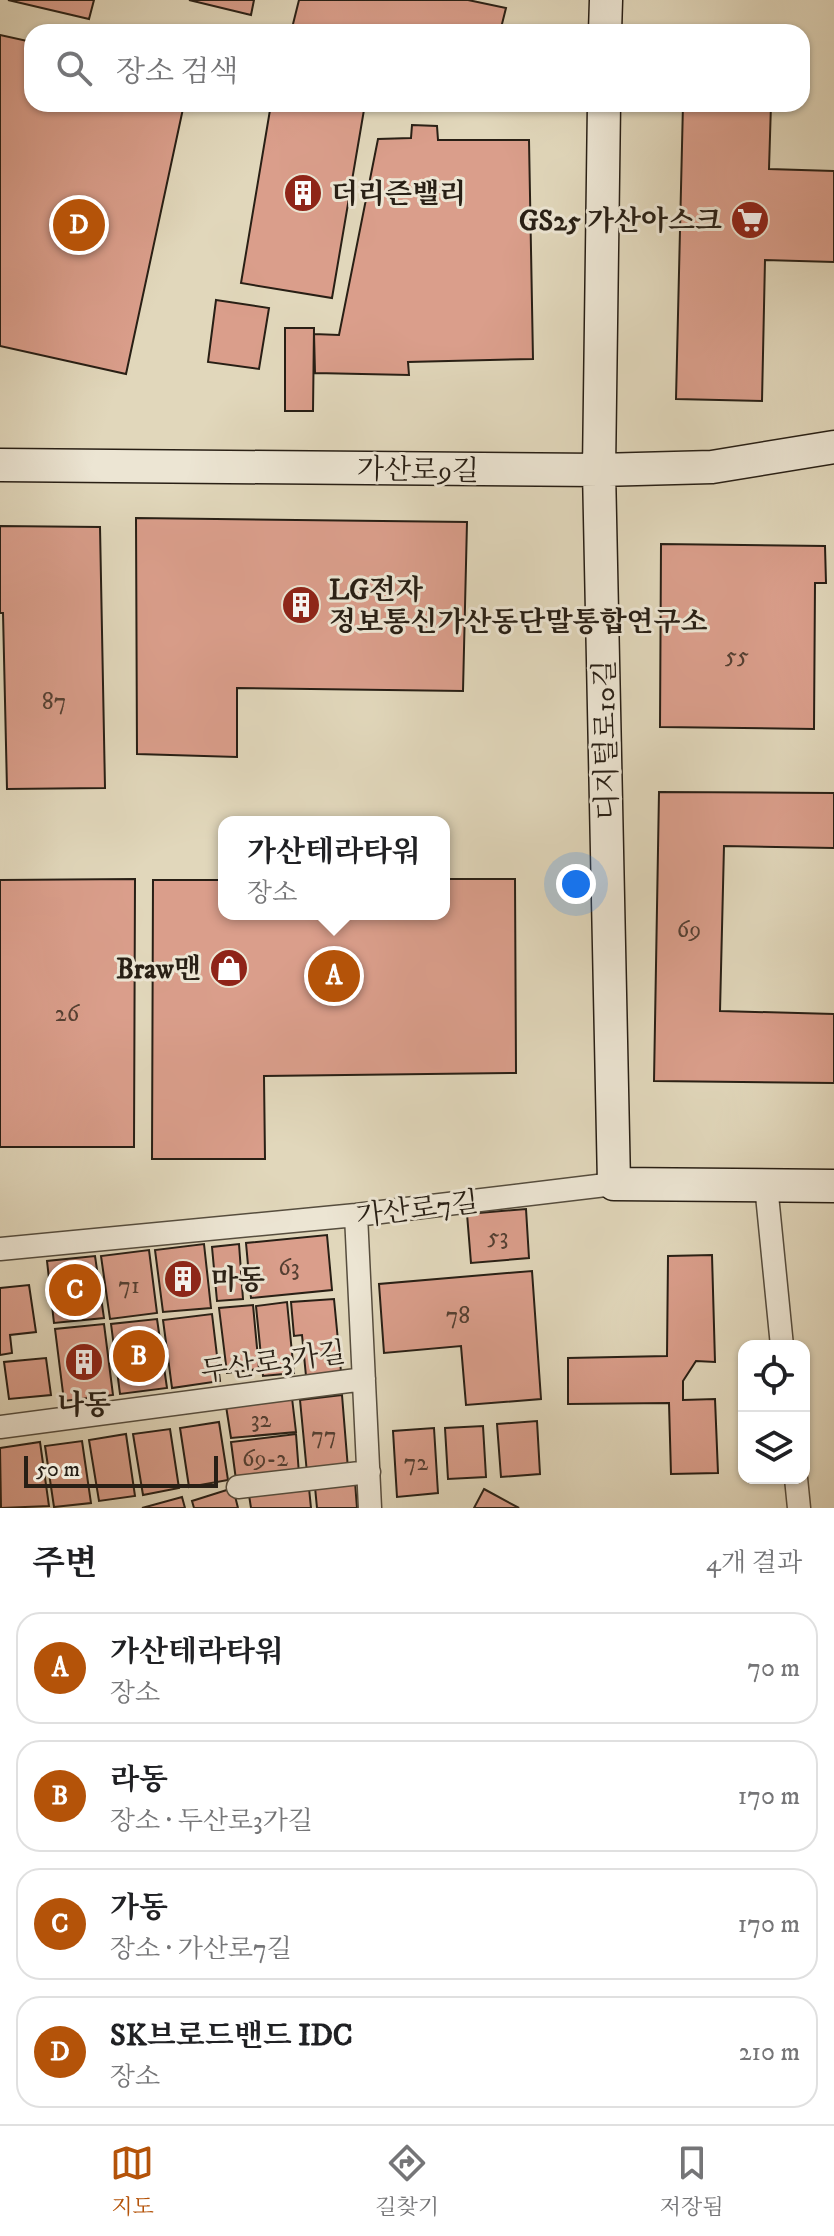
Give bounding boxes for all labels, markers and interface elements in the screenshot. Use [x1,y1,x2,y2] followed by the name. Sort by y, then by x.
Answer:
[24,24,810,112] search box
[52,46,96,90] icon: search
[116,54,238,91] text: 장소 검색
[282,172,324,214] building icon: 더리즌밸리
[331,177,466,212] place label: 더리즌밸리
[53,195,105,255] pin: D
[729,199,771,241] supermarket icon: GS25 가산아스크
[519,204,722,239] place label: GS25 가산아스크
[357,452,479,489] street label: 가산로9길
[329,573,708,640] place label: LG전자 정보통신가산동단말통합연구소
[280,584,322,626] building icon: LG전자 정보통신가산동단말통합연구소
[725,641,749,671] house number: 55
[588,659,625,821] street label: 디지털로10길
[42,687,66,717] house number: 87
[218,816,450,920] popup
[247,834,421,871] text: 가산테라타워
[556,864,596,904] your location
[247,877,297,910] text: 장소
[677,915,701,945] house number: 69
[308,946,360,1006] pin: A
[208,947,250,989] shop icon: Braw맨
[116,952,201,987] place label: Braw맨
[55,999,81,1029] house number: 26
[354,1185,480,1234] street label: 가산로7길
[488,1222,508,1252] house number: 53
[278,1253,300,1283] house number: 63
[162,1258,204,1300] building icon: 마동
[49,1260,101,1320] pin: C
[211,1263,265,1298] place label: 마동
[118,1271,140,1301] house number: 71
[446,1301,470,1331] house number: 78
[113,1326,165,1386] pin: B
[199,1335,348,1390] street label: 두산로3가길
[738,1340,810,1484] map controls
[738,1340,810,1412] button: locate
[63,1341,105,1383] building icon: 나동
[57,1388,111,1423] place label: 나동
[251,1405,272,1435] house number: 32
[738,1412,810,1484] button: layers
[311,1421,337,1451] house number: 77
[242,1444,288,1474] house number: 69-2
[404,1448,428,1478] house number: 72
[24,1452,218,1488] scale bar
[36,1456,80,1483] text: 50 m
[32,1543,98,1585] text: 주변
[706,1547,802,1580] text: 4개 결과
[110,1634,284,1671] text: 가산테라타워
[52,1652,68,1685] text: A
[747,1652,800,1685] text: 70 m
[110,1677,160,1710] text: 장소
[110,1762,168,1799] text: 라동
[52,1780,68,1813] text: B
[738,1780,800,1813] text: 170 m
[110,1805,313,1838] text: 장소 · 두산로3가길
[110,1890,168,1927] text: 가동
[51,1908,69,1941] text: C
[738,1908,800,1941] text: 170 m
[110,1933,292,1966] text: 장소 · 가산로7길
[110,2018,353,2055] text: SK브로드밴드 IDC
[50,2036,70,2069] text: D
[739,2036,800,2069] text: 210 m
[110,2061,160,2094] text: 장소
[110,2141,154,2221] tab: 지도
[375,2141,439,2221] tab: 길찾기
[660,2141,724,2221] tab: 저장됨

